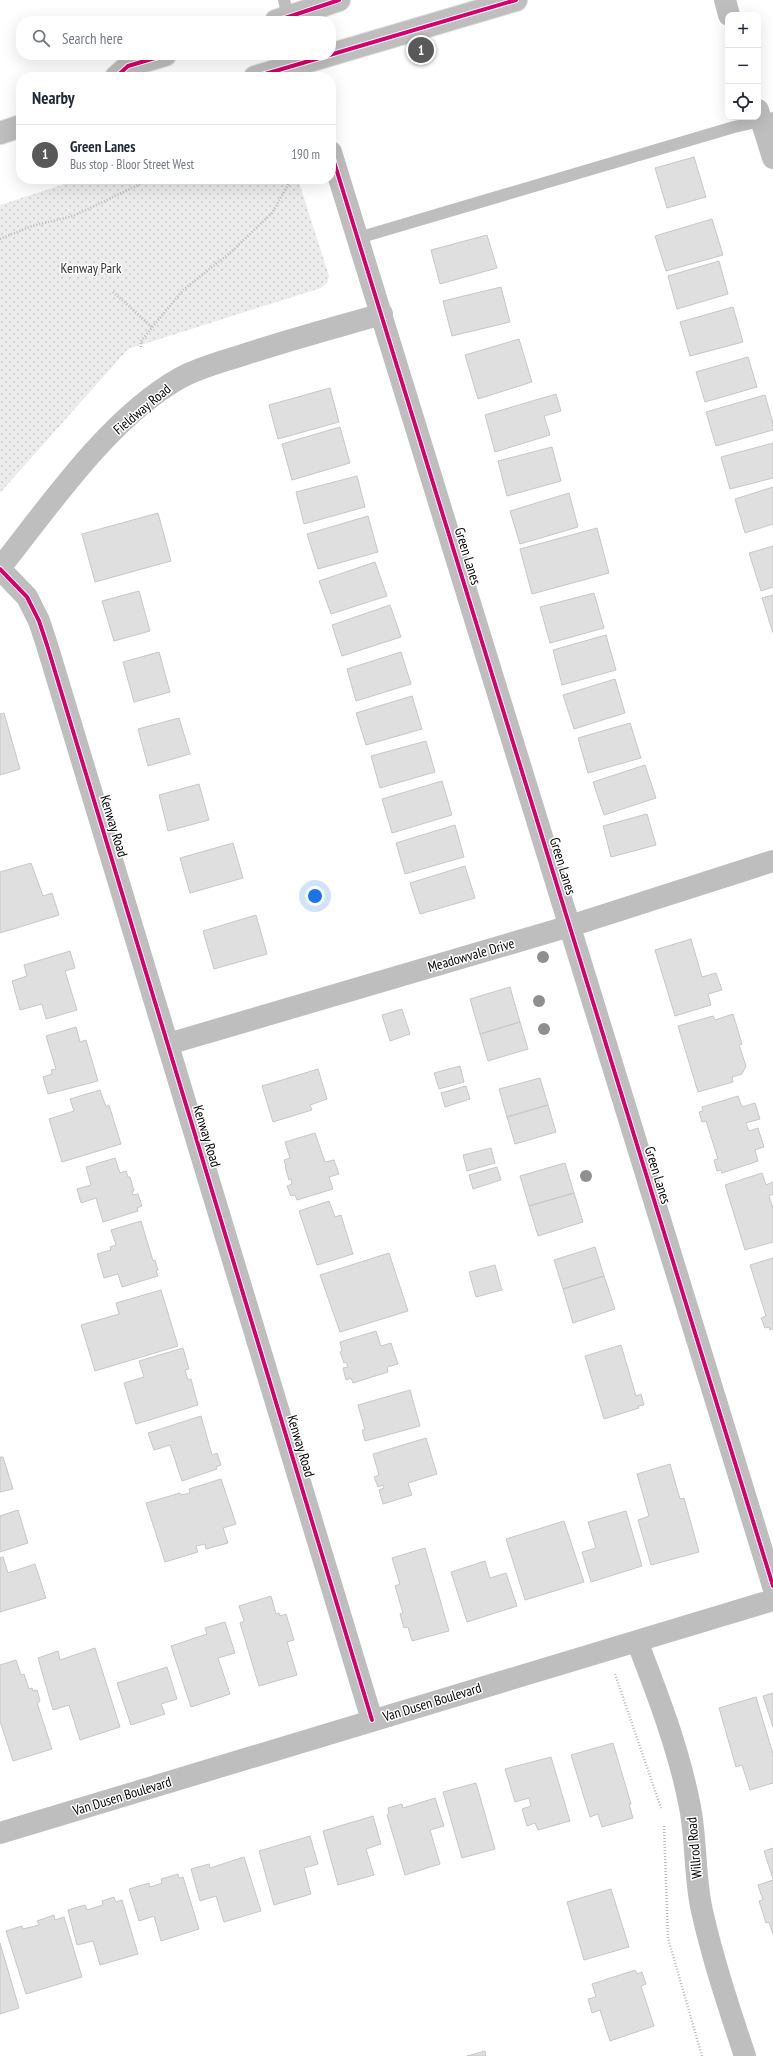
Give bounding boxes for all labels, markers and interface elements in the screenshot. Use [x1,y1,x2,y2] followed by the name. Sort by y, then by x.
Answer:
[725,12,761,120] map controls
[725,12,761,48] button: +
[16,16,336,60] search box
[30,27,52,49] icon: search
[62,29,123,48] text: Search here
[408,35,434,65] pin: 1
[725,48,761,84] button: −
[725,84,761,120] button: locate
[32,87,75,109] text: Nearby
[70,137,136,156] text: Green Lanes
[42,146,48,163] text: 1
[291,146,320,163] text: 190 m
[70,156,194,173] text: Bus stop · Bloor Street West
[61,259,122,277] park label: Kenway Park
[110,380,174,438] street label: Fieldway Road
[451,525,485,587] street label: Green Lanes
[96,793,132,859] street label: Kenway Road
[546,835,580,897] street label: Green Lanes
[305,886,325,906] your location
[426,934,517,976] street label: Meadowvale Drive
[189,1103,225,1169] street label: Kenway Road
[641,1144,675,1206] street label: Green Lanes
[283,1413,319,1479] street label: Kenway Road
[380,1678,483,1726] street label: Van Dusen Boulevard
[70,1772,173,1820] street label: Van Dusen Boulevard
[682,1816,706,1880] street label: Willrod Road

